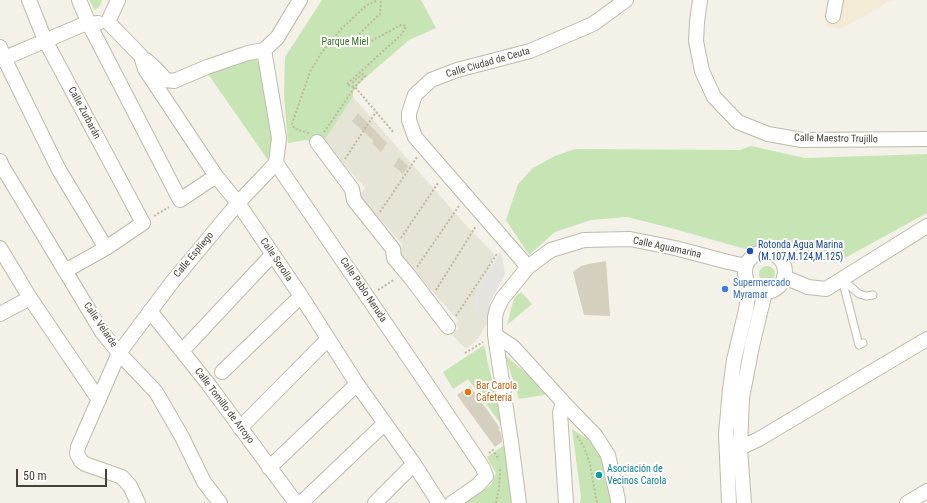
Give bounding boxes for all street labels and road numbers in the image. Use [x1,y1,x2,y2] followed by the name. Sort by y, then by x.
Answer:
[445,45,531,81] street label: Calle Ciudad de Ceuta
[65,85,103,141] street label: Calle Zurbarán
[794,132,878,146] street label: Calle Maestro Trujillo
[171,230,217,280] street label: Calle Espliego
[632,235,702,261] street label: Calle Aguamarina
[257,236,295,284] street label: Calle Sorolla
[337,255,389,325] street label: Calle Pablo Neruda
[81,300,119,350] street label: Calle Velarde
[192,366,256,446] street label: Calle Tomillo de Arroyo

